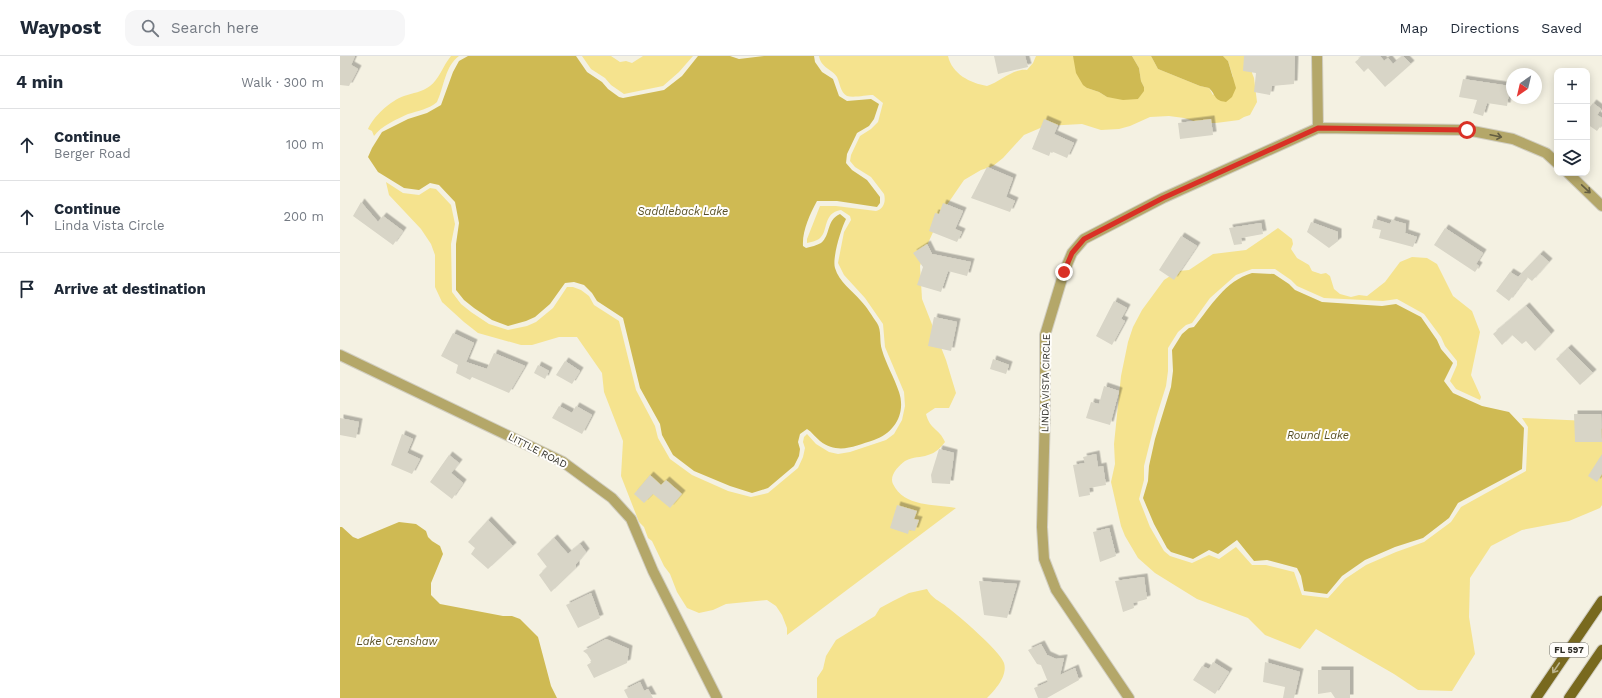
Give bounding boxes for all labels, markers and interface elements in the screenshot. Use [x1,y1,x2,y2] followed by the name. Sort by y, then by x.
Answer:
[125,10,405,46] search box
[20,16,101,39] text: Waypost
[139,17,161,39] icon: search
[171,19,259,37] text: Search here
[1400,20,1428,36] text: Map
[1450,20,1519,36] text: Directions
[1541,20,1582,36] text: Saved
[1506,68,1542,104] north arrow
[1554,68,1590,176] map controls
[1554,68,1590,104] button: +
[16,72,63,92] text: 4 min
[241,75,324,90] text: Walk · 300 m
[1554,104,1590,140] button: −
[1458,121,1476,139] route start
[54,128,121,146] text: Continue
[1489,132,1502,140] one-way arrow
[16,134,38,156] icon: ahead
[286,137,324,152] text: 100 m
[1554,140,1590,176] button: layers
[54,146,131,161] text: Berger Road
[1580,184,1590,193] one-way arrow
[54,200,121,218] text: Continue
[638,205,728,218] water label: Saddleback Lake
[16,206,38,228] icon: ahead
[283,209,324,224] text: 200 m
[54,218,164,233] text: Linda Vista Circle
[1055,263,1073,281] route end
[16,278,38,300] icon: arrive
[54,280,206,298] text: Arrive at destination
[1039,334,1052,432] street label: LINDA VISTA CIRCLE
[1287,429,1349,442] water label: Round Lake
[507,431,569,470] street label: LITTLE ROAD
[357,635,439,648] water label: Lake Crenshaw
[1550,643,1588,657] road number: FL 597
[1552,662,1560,673] one-way arrow

